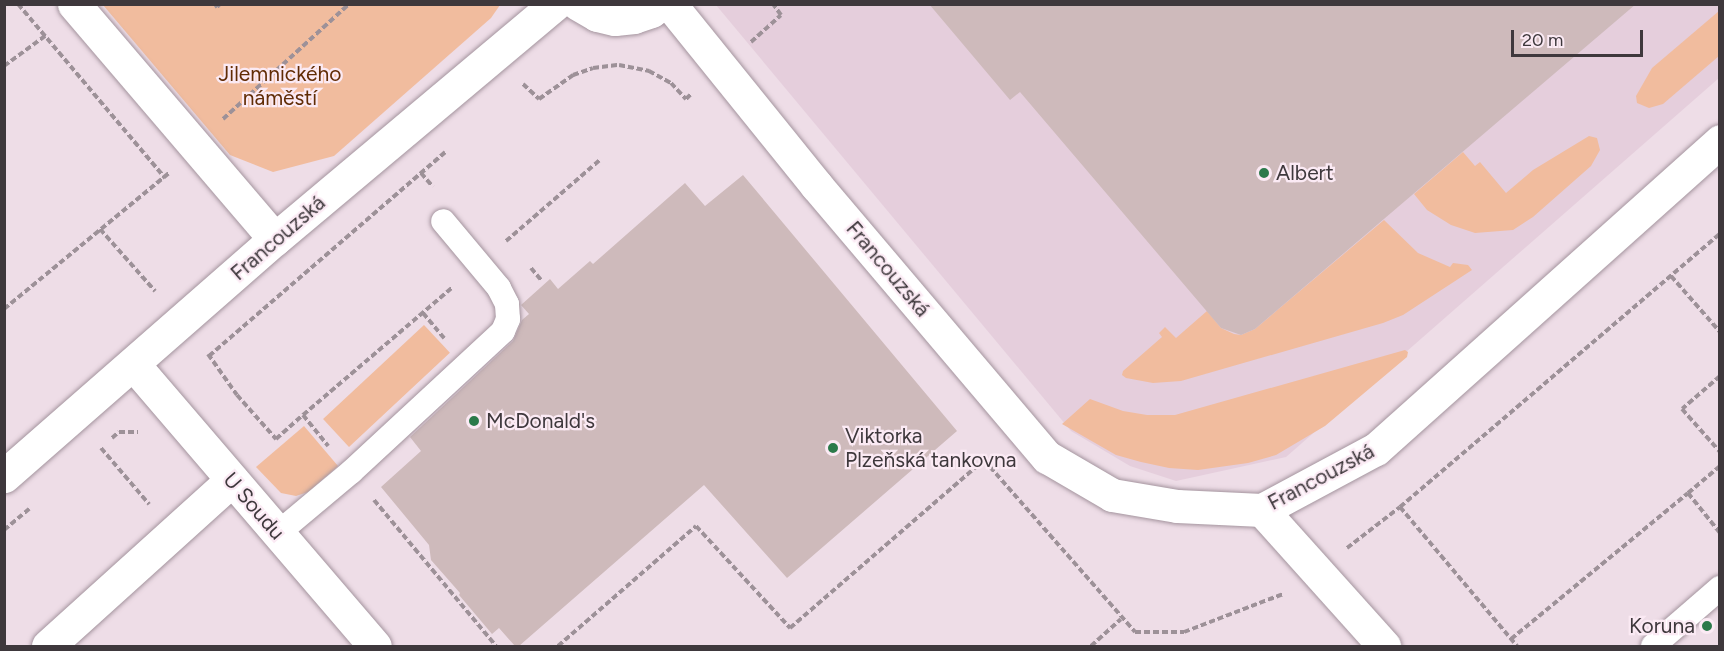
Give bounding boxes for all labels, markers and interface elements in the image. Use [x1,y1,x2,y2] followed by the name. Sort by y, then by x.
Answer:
[1514,18,1646,56] scale bar
[1522,29,1563,51] text: 20 m
[219,61,341,111] park label: Jilemnického náměstí
[1276,160,1334,186] place label: Albert
[1257,166,1271,180] marker: Albert
[226,190,330,286] street label: Francouzská
[841,216,935,322] street label: Francouzská
[486,408,595,434] place label: McDonald's
[467,414,481,428] marker: McDonald's
[845,423,1016,473] place label: Viktorka Plzeňská tankovna
[1264,438,1378,516] street label: Francouzská
[826,441,840,455] marker: Viktorka Plzeňská tankovna
[218,467,290,545] street label: U Soudu
[1629,613,1695,639] place label: Koruna
[1700,619,1714,633] marker: Koruna

